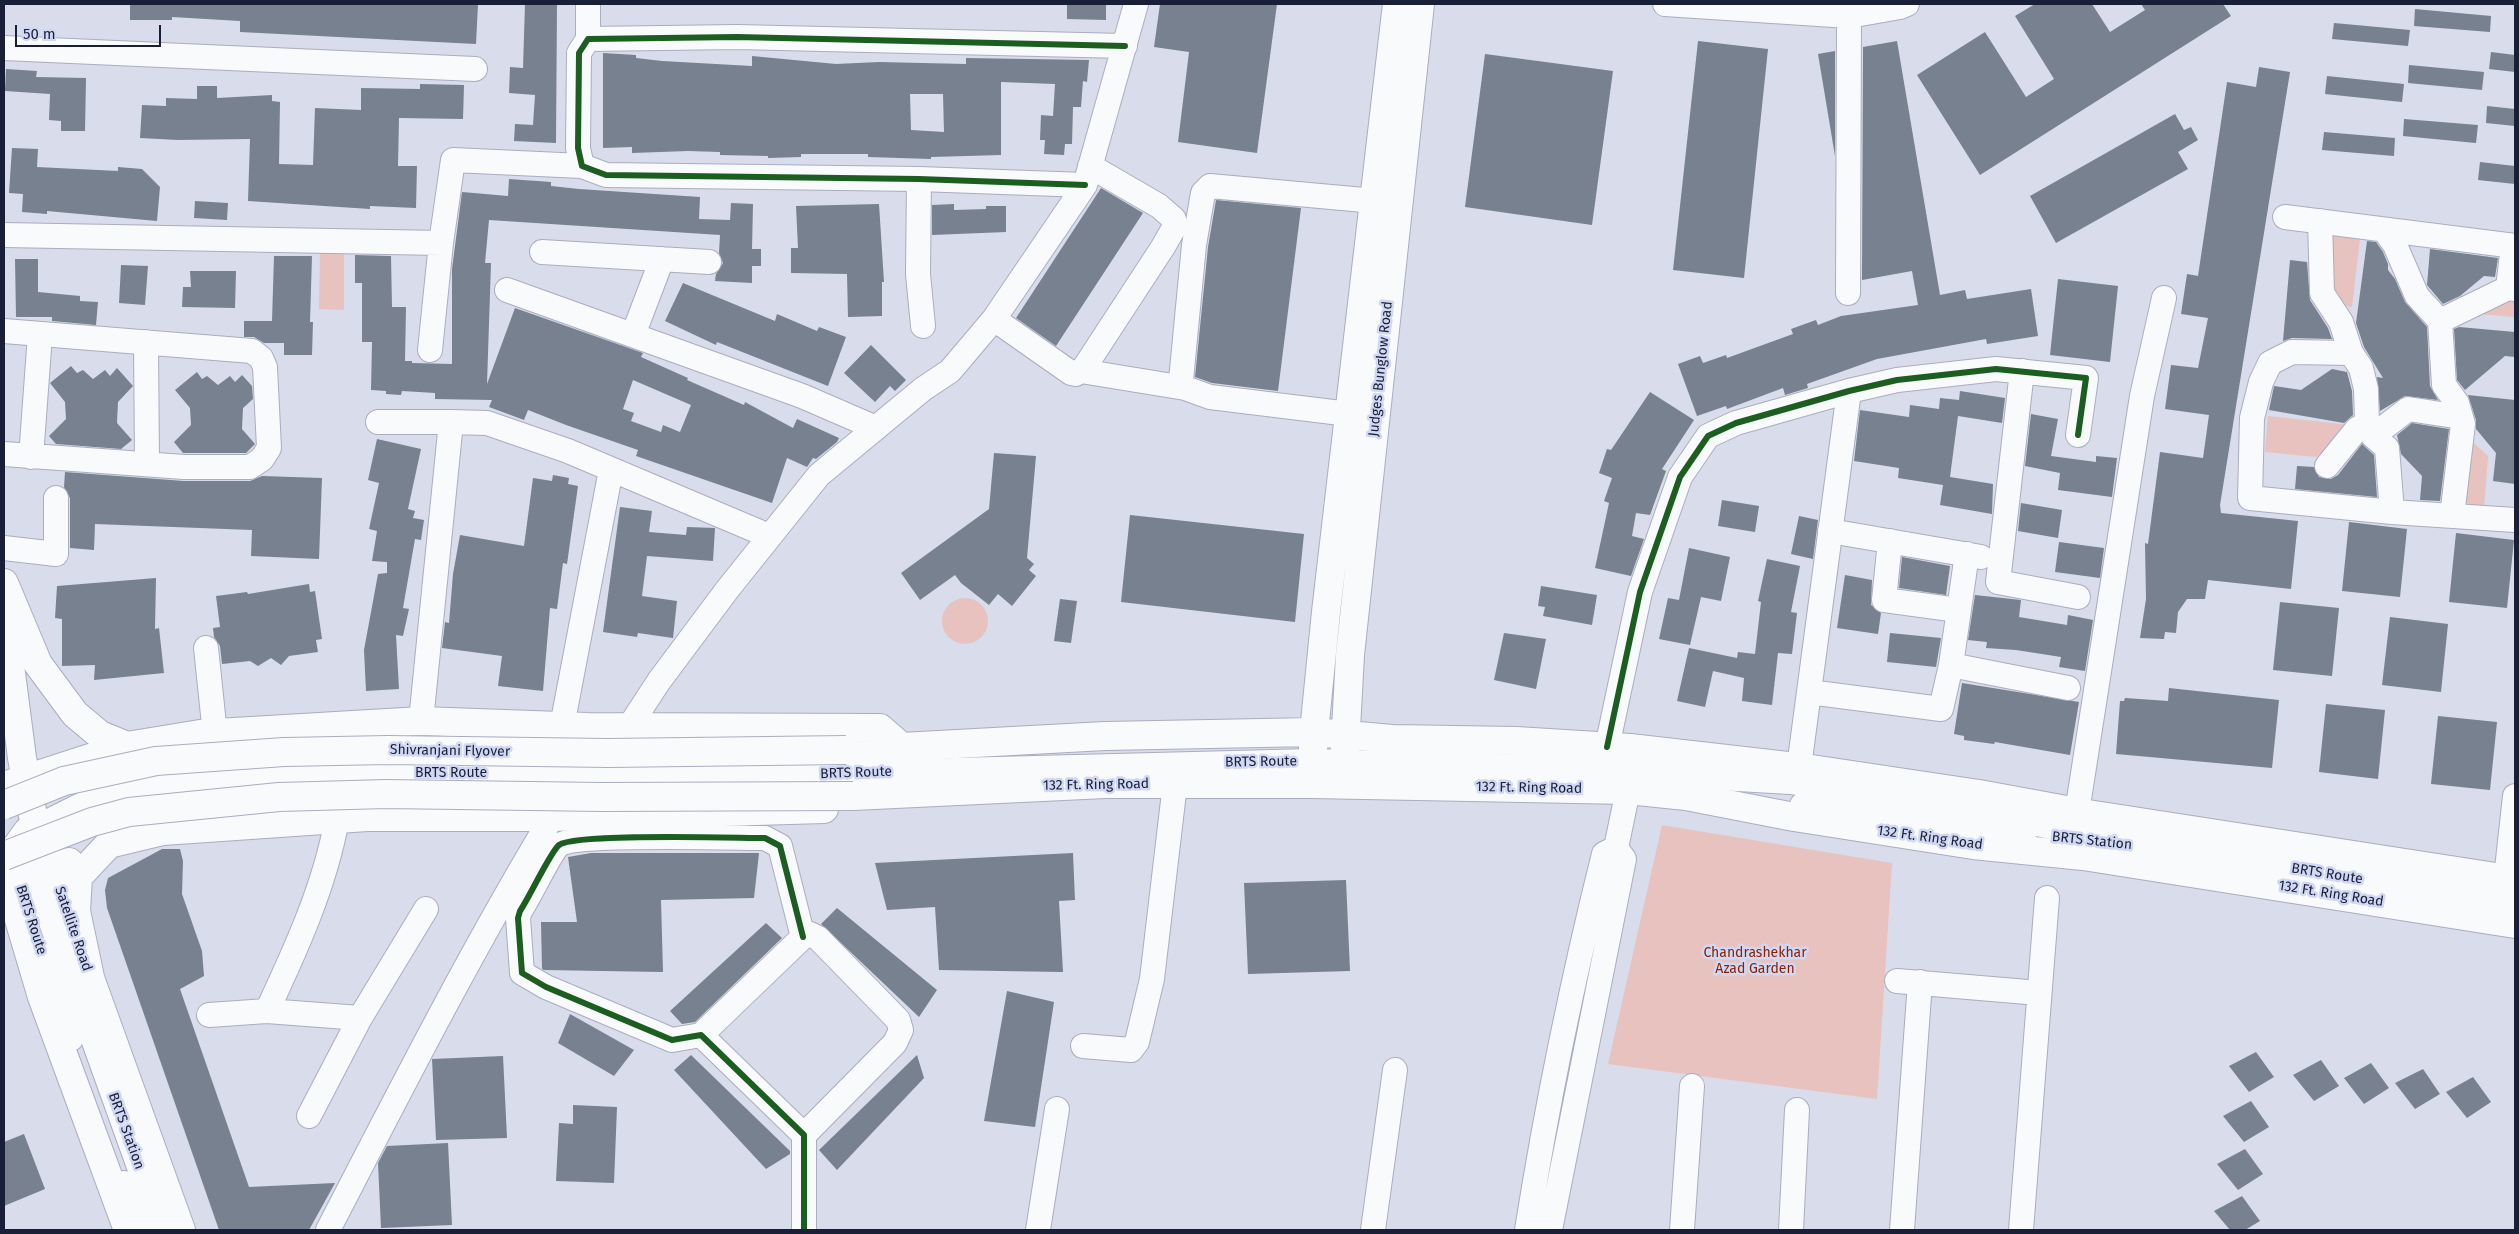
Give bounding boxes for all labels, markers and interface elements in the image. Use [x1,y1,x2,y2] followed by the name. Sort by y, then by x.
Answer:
[18,15,164,47] scale bar
[23,25,56,43] text: 50 m
[1366,300,1396,438] street label: Judges Bunglow Road
[390,742,510,760] street label: Shivranjani Flyover
[1225,753,1297,771] street label: BRTS Route
[820,763,892,783] street label: BRTS Route
[415,765,487,781] street label: BRTS Route
[1043,776,1149,794] street label: 132 Ft. Ring Road
[1476,779,1582,797] street label: 132 Ft. Ring Road
[1876,822,1984,854] street label: 132 Ft. Ring Road
[2051,828,2133,854] street label: BRTS Station
[2290,860,2364,888] street label: BRTS Route
[2277,877,2385,911] street label: 132 Ft. Ring Road
[12,883,50,957] street label: BRTS Route
[51,885,95,973] street label: Satellite Road
[1703,945,1807,978] park label: Chandrashekhar Azad Garden
[104,1090,148,1172] street label: BRTS Station

